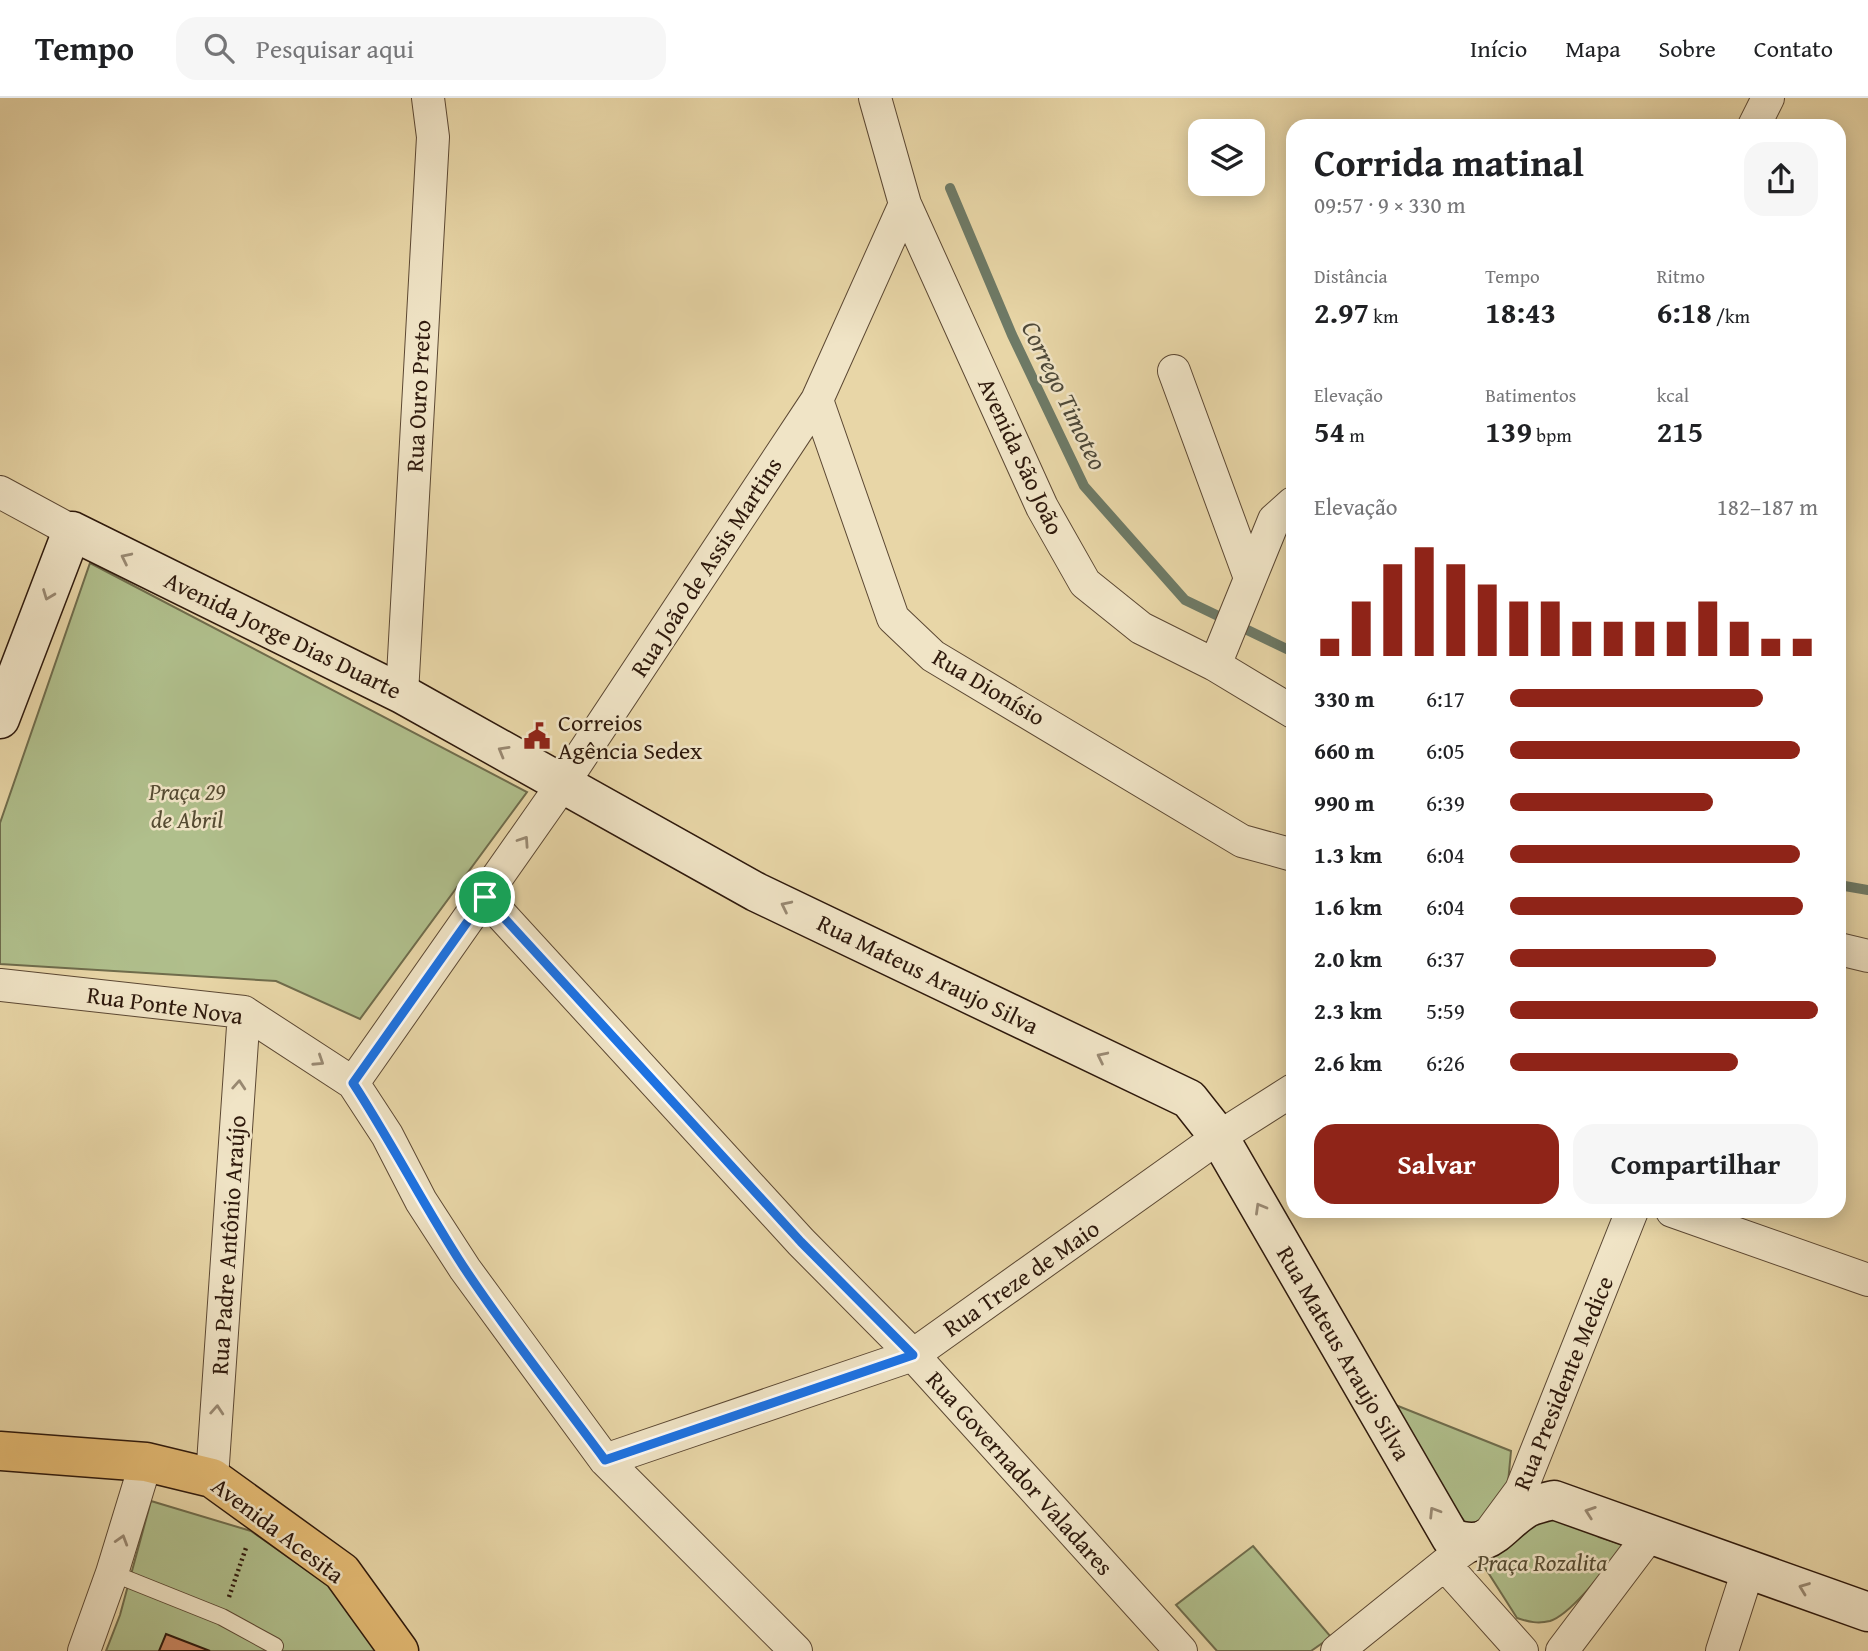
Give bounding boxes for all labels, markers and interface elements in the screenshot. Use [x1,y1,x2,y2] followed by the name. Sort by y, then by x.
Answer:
[176,17,666,80] search box
[35,24,134,72] text: Tempo
[200,29,238,67] icon: search
[256,29,414,68] text: Pesquisar aqui
[1470,31,1527,66] text: Início
[1565,31,1621,66] text: Mapa
[1659,31,1716,66] text: Sobre
[1754,31,1833,66] text: Contato
[1188,119,1265,196] map controls
[1188,119,1265,196] button: layers
[1314,134,1584,190] text: Corrida matinal
[1744,142,1818,216] button: share
[1314,188,1466,221] text: 09:57 · 9 × 330 m
[1314,262,1388,290] text: Distância
[1485,262,1540,290] text: Tempo
[1657,262,1705,290] text: Ritmo
[1314,290,1369,334] text: 2.97
[1485,290,1556,334] text: 18:43
[1657,290,1712,334] text: 6:18
[1369,302,1398,330] text: km
[1712,302,1750,330] text: /km
[1012,314,1118,476] water label: Corrego Timoteo
[397,319,439,473] street label: Rua Ouro Preto
[969,372,1073,540] street label: Avenida São João
[1314,381,1383,409] text: Elevação
[1485,381,1576,409] text: Batimentos
[1657,381,1689,409] text: kcal
[1314,409,1345,453] text: 54
[1485,409,1532,453] text: 139
[1657,409,1703,453] text: 215
[1345,421,1365,449] text: m
[1532,421,1572,449] text: bpm
[622,450,790,684] street label: Rua João de Assis Martins
[1314,490,1398,523] text: Elevação
[1717,490,1818,523] text: 182–187 m
[121,552,133,566] one-way arrow
[159,562,407,708] street label: Avenida Jorge Dias Duarte
[42,588,56,600] one-way arrow
[926,640,1052,734] street label: Rua Dionísio
[1314,682,1375,715] text: 330 m
[1426,682,1465,715] text: 6:17
[558,705,703,768] place label: Correios Agência Sedex
[522,721,552,751] public building icon: Correios Agência Sedex
[1314,734,1375,767] text: 660 m
[1426,734,1465,767] text: 6:05
[498,746,510,759] one-way arrow
[148,774,225,837] park label: Praça 29 de Abril
[1314,786,1375,819] text: 990 m
[1426,786,1465,819] text: 6:39
[516,836,528,849] one-way arrow
[1314,838,1382,871] text: 1.3 km
[1426,838,1465,871] text: 6:04
[455,867,515,927] pin
[466,878,504,916] icon: arrive
[1314,890,1382,923] text: 1.6 km
[1426,890,1465,923] text: 6:04
[781,900,793,914] one-way arrow
[811,905,1045,1043] street label: Rua Mateus Araujo Silva
[1314,942,1382,975] text: 2.0 km
[1426,942,1465,975] text: 6:37
[85,977,246,1033] street label: Rua Ponte Nova
[1314,994,1382,1027] text: 2.3 km
[1426,994,1465,1027] text: 5:59
[1314,1046,1382,1079] text: 2.6 km
[1426,1046,1465,1079] text: 6:26
[1097,1051,1109,1065] one-way arrow
[311,1053,324,1065] one-way arrow
[231,1079,246,1090] one-way arrow
[201,1114,255,1376] street label: Rua Padre Antônio Araújo
[1314,1124,1559,1204] button: Salvar
[1573,1124,1818,1204] button: Compartilhar
[1255,1203,1268,1216] one-way arrow
[936,1211,1106,1345] street label: Rua Treze de Maio
[1268,1239,1420,1467] street label: Rua Mateus Araujo Silva
[1504,1271,1622,1495] street label: Rua Presidente Medice
[918,1363,1122,1583] street label: Rua Governador Valadares
[209,1404,224,1415] one-way arrow
[204,1468,352,1592] street label: Avenida Acesita
[1430,1506,1443,1519] one-way arrow
[1584,1506,1596,1520] one-way arrow
[114,1535,129,1547] one-way arrow
[1476,1545,1607,1580] park label: Praça Rozalita
[1799,1582,1811,1596] one-way arrow

